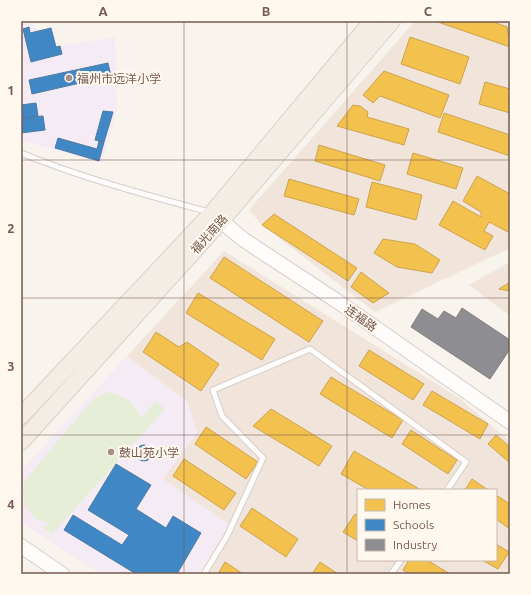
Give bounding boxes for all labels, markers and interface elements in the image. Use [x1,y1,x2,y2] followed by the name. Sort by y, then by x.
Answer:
[98,4,108,18] text: A
[262,4,271,18] text: B
[424,4,433,18] text: C
[77,72,161,85] place label: 福州市远洋小学
[64,73,74,83] marker: 福州市远洋小学
[7,83,15,97] text: 1
[188,212,230,256] street label: 福光南路
[7,221,15,235] text: 2
[343,302,379,334] street label: 连福路
[7,359,15,373] text: 3
[119,446,179,459] place label: 鼓山苑小学
[106,447,116,457] marker: 鼓山苑小学
[357,489,497,561] legend
[7,497,15,511] text: 4
[393,498,431,511] text: Homes
[393,518,434,531] text: Schools
[393,538,438,551] text: Industry

